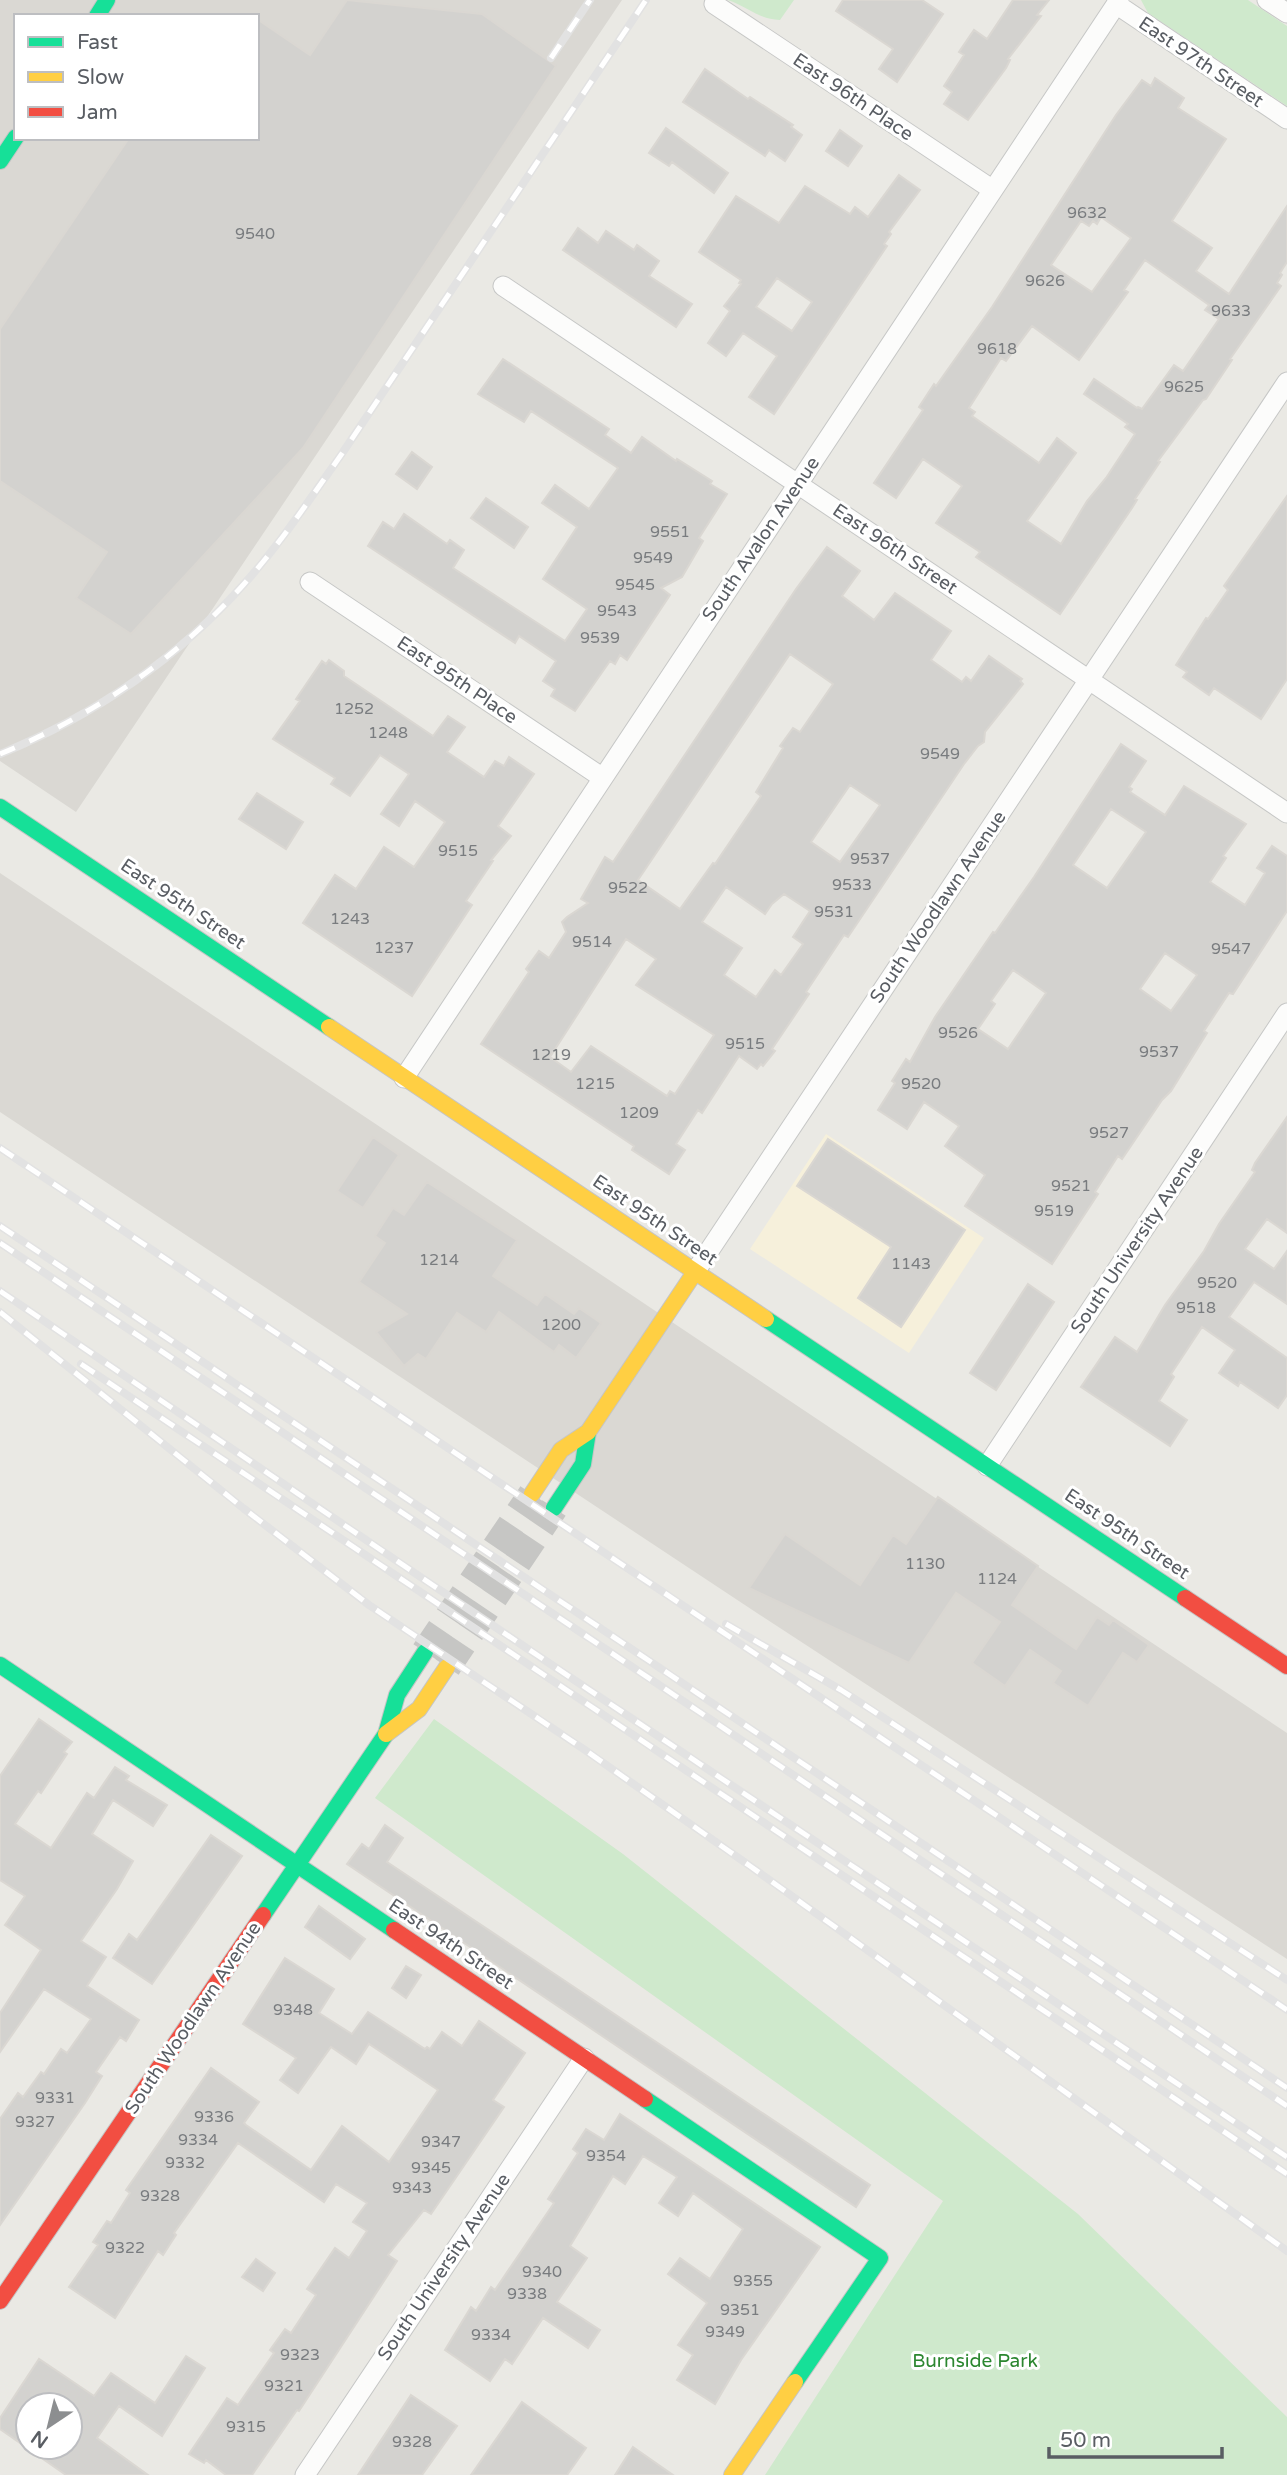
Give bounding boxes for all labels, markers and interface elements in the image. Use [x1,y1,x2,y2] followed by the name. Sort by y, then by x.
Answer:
[1134,12,1268,112] street label: East 97th Street
[14,14,259,140] legend
[77,30,118,55] text: Fast
[789,49,917,145] street label: East 96th Place
[77,65,125,90] text: Slow
[77,100,118,125] text: Jam
[1067,203,1107,223] house number: 9632
[235,224,275,244] house number: 9540
[1025,271,1065,291] house number: 9626
[1211,301,1251,321] house number: 9633
[977,339,1017,359] house number: 9618
[1164,377,1204,397] house number: 9625
[698,453,824,625] street label: South Avalon Avenue
[828,499,962,599] street label: East 96th Street
[650,522,690,542] house number: 9551
[633,548,673,568] house number: 9549
[615,575,655,595] house number: 9545
[597,601,637,621] house number: 9543
[580,628,620,648] house number: 9539
[393,632,521,728] street label: East 95th Place
[334,699,374,719] house number: 1252
[368,723,408,743] house number: 1248
[920,744,960,764] house number: 9549
[865,807,1011,1007] street label: South Woodlawn Avenue
[438,841,478,861] house number: 9515
[850,849,890,869] house number: 9537
[116,854,250,954] street label: East 95th Street
[832,875,872,895] house number: 9533
[608,878,648,898] house number: 9522
[814,902,854,922] house number: 9531
[330,909,370,929] house number: 1243
[572,932,612,952] house number: 9514
[374,938,414,958] house number: 1237
[1211,939,1251,959] house number: 9547
[938,1023,978,1043] house number: 9526
[725,1034,765,1054] house number: 9515
[1139,1042,1179,1062] house number: 9537
[531,1045,571,1065] house number: 1219
[575,1074,615,1094] house number: 1215
[901,1074,941,1094] house number: 9520
[619,1103,659,1123] house number: 1209
[1089,1123,1129,1143] house number: 9527
[1066,1142,1208,1338] street label: South University Avenue
[588,1170,722,1270] street label: East 95th Street
[1051,1176,1091,1196] house number: 9521
[1034,1201,1074,1221] house number: 9519
[419,1250,459,1270] house number: 1214
[891,1254,931,1274] house number: 1143
[1197,1273,1237,1293] house number: 9520
[1176,1298,1216,1318] house number: 9518
[541,1315,581,1335] house number: 1200
[1060,1484,1194,1584] street label: East 95th Street
[905,1554,945,1574] house number: 1130
[977,1569,1017,1589] house number: 1124
[384,1894,518,1994] street label: East 94th Street
[120,1918,266,2118] street label: South Woodlawn Avenue
[273,2000,313,2020] house number: 9348
[35,2088,75,2108] house number: 9331
[194,2107,234,2127] house number: 9336
[15,2112,55,2132] house number: 9327
[178,2130,218,2150] house number: 9334
[421,2132,461,2152] house number: 9347
[586,2146,626,2166] house number: 9354
[165,2153,205,2173] house number: 9332
[411,2158,451,2178] house number: 9345
[373,2169,515,2365] street label: South University Avenue
[392,2178,432,2198] house number: 9343
[140,2186,180,2206] house number: 9328
[105,2238,145,2258] house number: 9322
[522,2262,562,2282] house number: 9340
[733,2271,773,2291] house number: 9355
[507,2284,547,2304] house number: 9338
[720,2300,760,2320] house number: 9351
[705,2322,745,2342] house number: 9349
[471,2325,511,2345] house number: 9334
[280,2345,320,2365] house number: 9323
[912,2350,1038,2372] park label: Burnside Park
[264,2376,304,2396] house number: 9321
[14,2391,84,2461] north arrow
[1049,2416,1222,2460] scale bar
[226,2417,266,2437] house number: 9315
[27,2426,52,2452] text: N
[1060,2428,1111,2453] text: 50 m
[392,2432,432,2452] house number: 9328

